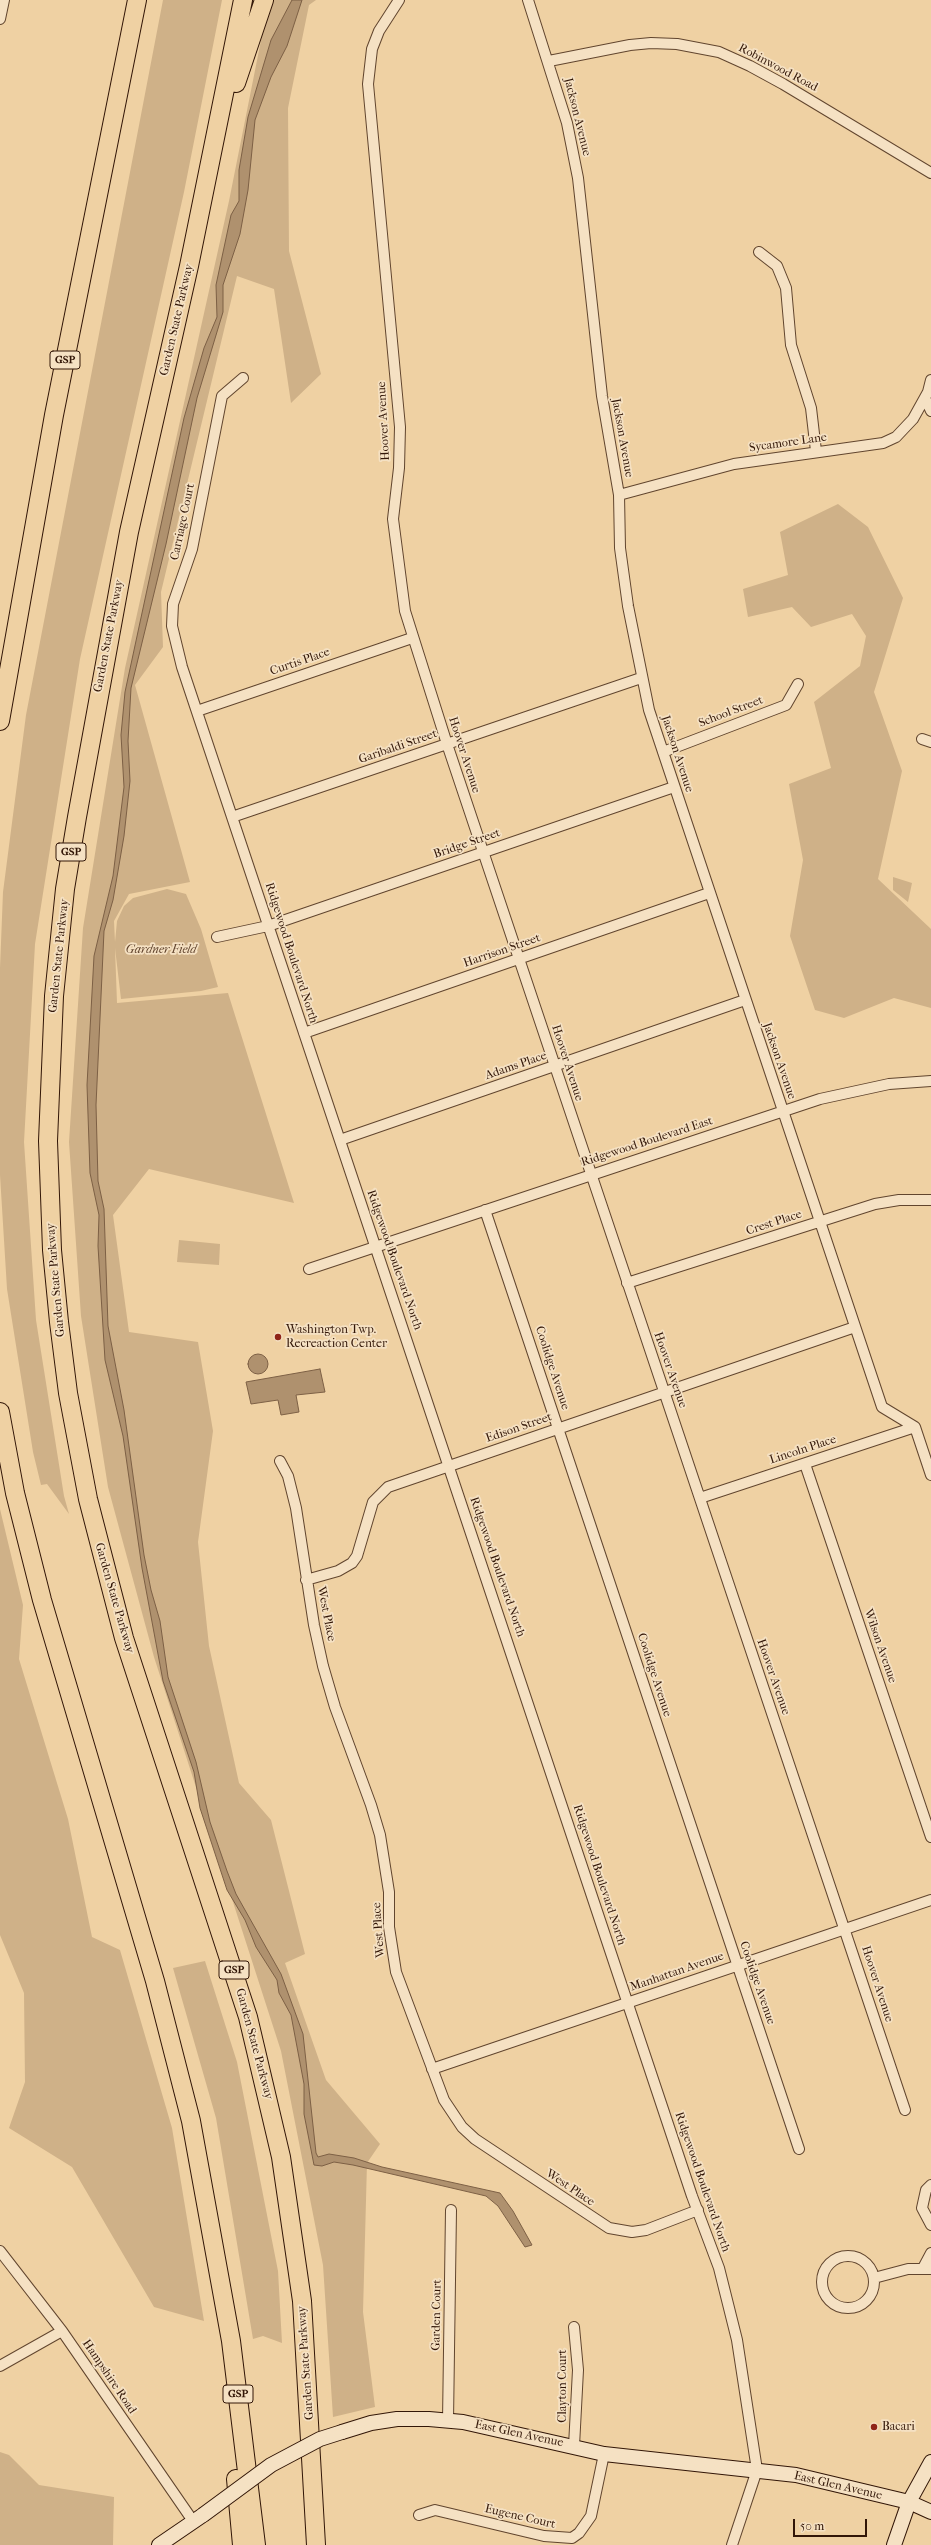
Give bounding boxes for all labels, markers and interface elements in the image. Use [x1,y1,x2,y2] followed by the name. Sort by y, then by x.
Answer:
[736,41,820,95] street label: Robinwood Road
[560,76,594,158] street label: Jackson Avenue
[157,263,197,377] street label: Garden State Parkway
[50,351,80,369] road number: GSP
[375,381,393,461] street label: Hoover Avenue
[608,397,636,479] street label: Jackson Avenue
[748,430,828,456] street label: Sycamore Lane
[168,482,198,562] street label: Carriage Court
[91,579,127,693] street label: Garden State Parkway
[268,645,332,679] street label: Curtis Place
[697,693,765,731] street label: School Street
[658,714,696,794] street label: Jackson Avenue
[445,715,483,795] street label: Hoover Avenue
[357,727,439,767] street label: Garibaldi Street
[432,826,502,862] street label: Bridge Street
[56,843,86,861] road number: GSP
[261,881,321,1025] street label: Ridgewood Boulevard North
[46,898,72,1014] street label: Garden State Parkway
[462,931,542,971] street label: Harrison Street
[126,943,196,957] park label: Gardner Field
[759,1021,799,1101] street label: Jackson Avenue
[548,1023,586,1103] street label: Hoover Avenue
[483,1049,549,1083] street label: Adams Place
[579,1114,715,1170] street label: Ridgewood Boulevard East
[363,1188,425,1332] street label: Ridgewood Boulevard North
[744,1207,804,1239] street label: Crest Place
[44,1222,68,1338] street label: Garden State Parkway
[286,1323,387,1351] place label: Washington Twp. Recreaction Center
[532,1324,572,1412] street label: Coolidge Avenue
[650,1330,690,1410] street label: Hoover Avenue
[273,1332,283,1342] marker: Washington Twp. Recreaction Center
[484,1410,554,1446] street label: Edison Street
[768,1432,838,1468] street label: Lincoln Place
[466,1495,528,1639] street label: Ridgewood Boulevard North
[91,1541,137,1655] street label: Garden State Parkway
[314,1585,338,1643] street label: West Place
[861,1607,899,1685] street label: Wilson Avenue
[634,1631,674,1719] street label: Coolidge Avenue
[753,1637,793,1717] street label: Hoover Avenue
[569,1803,629,1947] street label: Ridgewood Boulevard North
[370,1902,388,1958] street label: West Place
[736,1939,778,2027] street label: Coolidge Avenue
[858,1944,896,2024] street label: Hoover Avenue
[628,1949,726,1995] street label: Manhattan Avenue
[219,1961,249,1979] road number: GSP
[232,1987,276,2101] street label: Garden State Parkway
[671,2110,733,2254] street label: Ridgewood Boulevard North
[543,2167,597,2209] street label: West Place
[429,2279,445,2351] street label: Garden Court
[295,2306,317,2420] street label: Garden State Parkway
[79,2337,139,2417] street label: Hampshire Road
[556,2349,570,2423] street label: Clayton Court
[223,2385,253,2403] road number: GSP
[473,2418,565,2450] street label: East Glen Avenue
[882,2420,915,2434] place label: Bacari
[869,2422,879,2432] marker: Bacari
[792,2469,884,2503] street label: East Glen Avenue
[483,2502,557,2532] street label: Eugene Court
[795,2511,869,2537] scale bar
[800,2519,824,2533] text: 50 m

